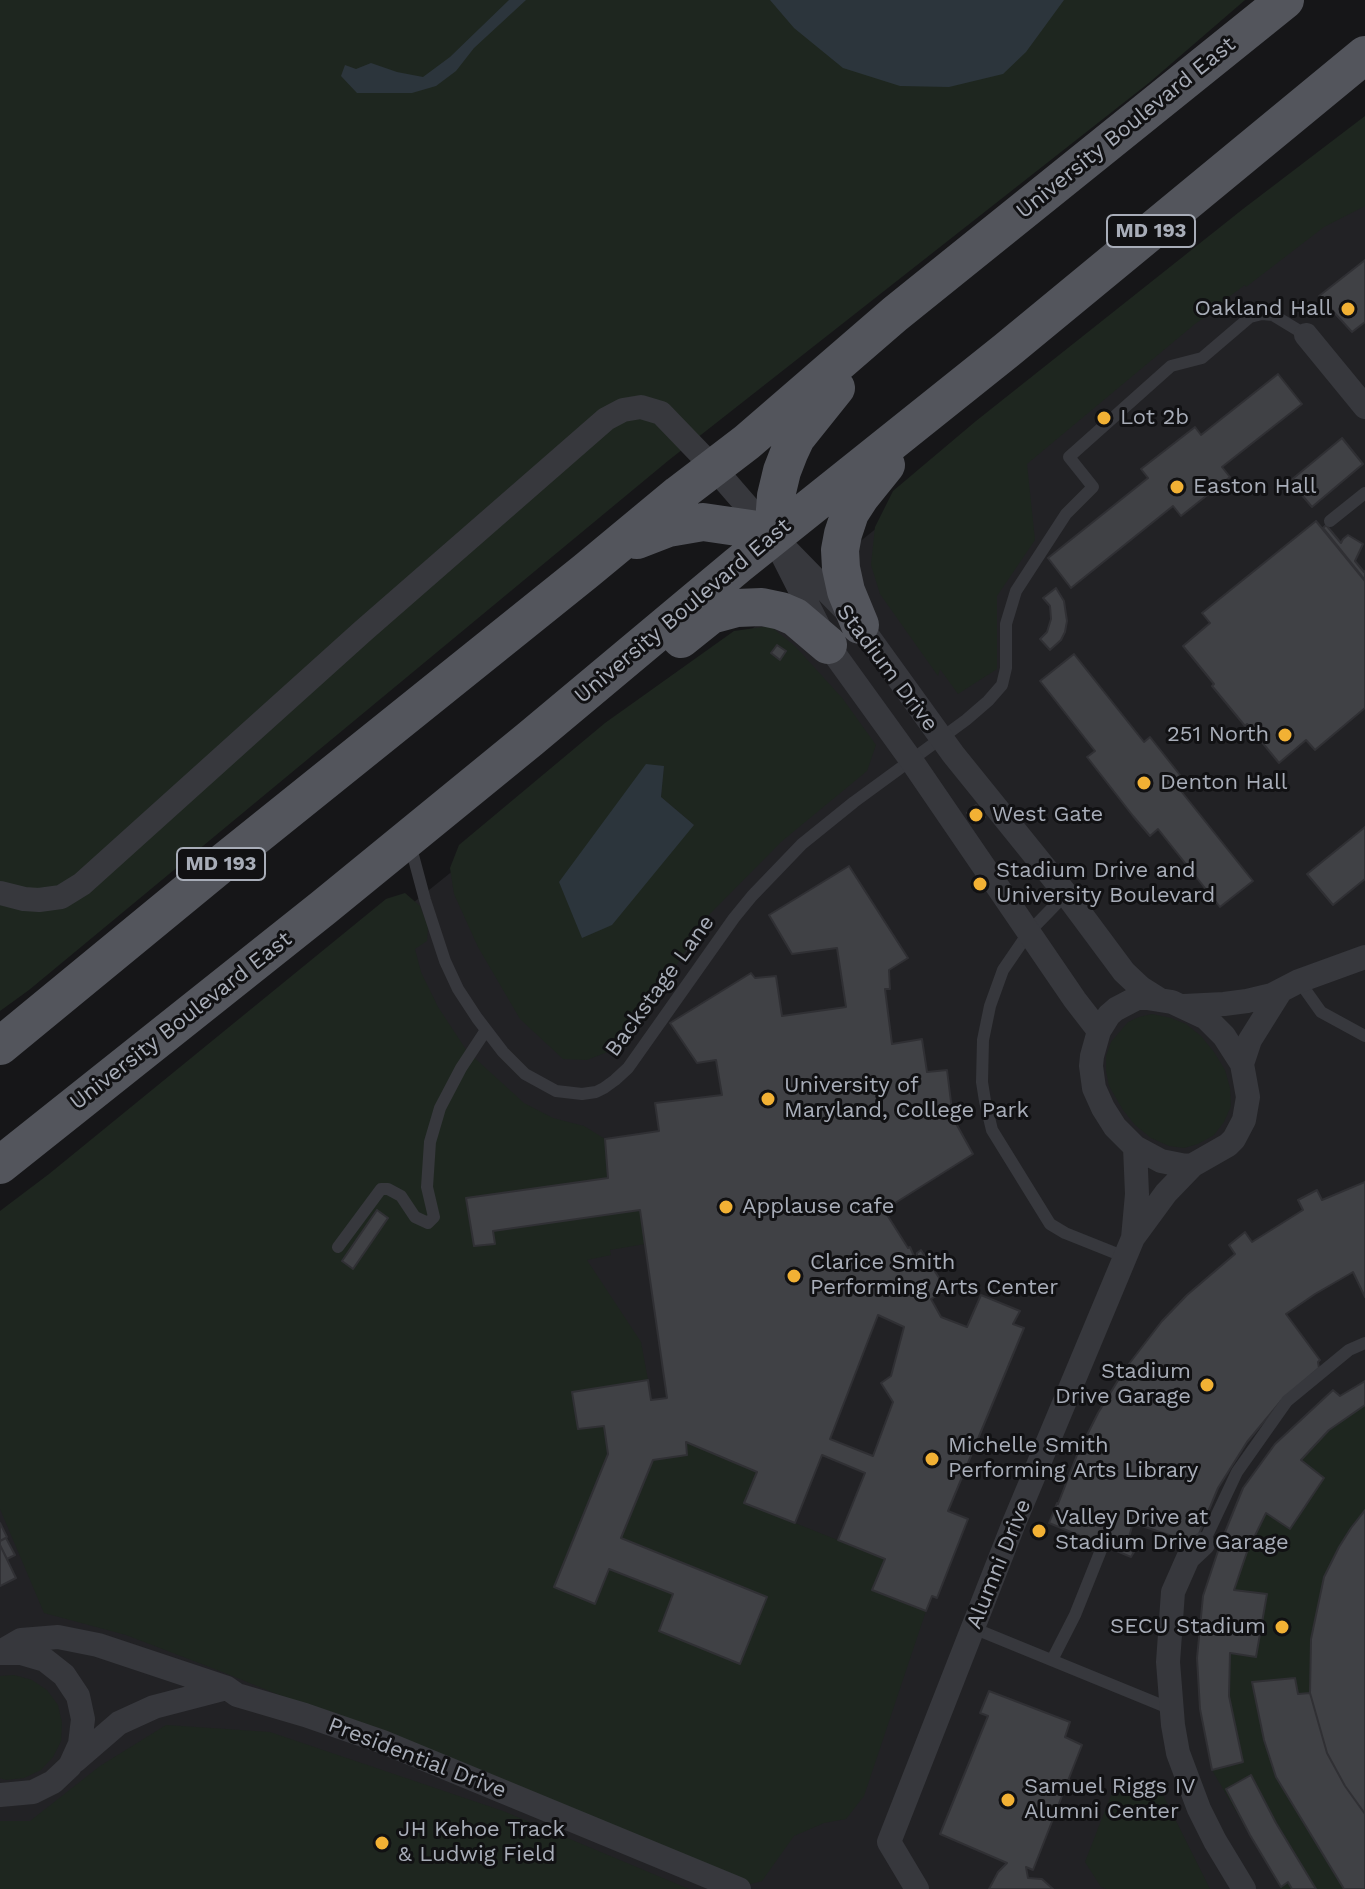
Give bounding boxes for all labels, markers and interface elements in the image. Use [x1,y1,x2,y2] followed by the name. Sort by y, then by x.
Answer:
[1011,31,1241,225] street label: University Boulevard East
[1107,215,1195,247] road number: MD 193
[1195,296,1332,322] place label: Oakland Hall
[1339,300,1357,318] marker: Oakland Hall
[1120,405,1189,431] place label: Lot 2b
[1095,409,1113,427] marker: Lot 2b
[1193,474,1317,500] place label: Easton Hall
[1168,478,1186,496] marker: Easton Hall
[569,513,797,709] street label: University Boulevard East
[831,599,943,737] street label: Stadium Drive
[1167,722,1269,748] place label: 251 North
[1276,726,1294,744] marker: 251 North
[1160,770,1287,796] place label: Denton Hall
[1135,774,1153,792] marker: Denton Hall
[992,802,1103,828] place label: West Gate
[967,806,985,824] marker: West Gate
[177,848,265,880] road number: MD 193
[996,858,1215,910] place label: Stadium Drive and University Boulevard
[971,875,989,893] marker: Stadium Drive and University Boulevard
[600,910,720,1062] street label: Backstage Lane
[65,926,297,1116] street label: University Boulevard East
[784,1073,1029,1124] place label: University of Maryland, College Park
[759,1090,777,1108] marker: University of Maryland, College Park
[742,1194,894,1220] place label: Applause cafe
[717,1198,735,1216] marker: Applause cafe
[810,1250,1058,1302] place label: Clarice Smith Performing Arts Center
[785,1267,803,1285] marker: Clarice Smith Performing Arts Center
[1055,1359,1191,1410] place label: Stadium Drive Garage
[1198,1376,1216,1394] marker: Stadium Drive Garage
[948,1433,1198,1484] place label: Michelle Smith Performing Arts Library
[923,1450,941,1468] marker: Michelle Smith Performing Arts Library
[961,1495,1037,1633] street label: Alumni Drive
[1055,1505,1289,1556] place label: Valley Drive at Stadium Drive Garage
[1030,1522,1048,1540] marker: Valley Drive at Stadium Drive Garage
[1110,1614,1266,1640] place label: SECU Stadium
[1273,1618,1291,1636] marker: SECU Stadium
[324,1712,510,1804] street label: Presidential Drive
[1024,1774,1195,1826] place label: Samuel Riggs IV Alumni Center
[999,1791,1017,1809] marker: Samuel Riggs IV Alumni Center
[398,1817,565,1868] place label: JH Kehoe Track & Ludwig Field
[373,1834,391,1852] marker: JH Kehoe Track & Ludwig Field

